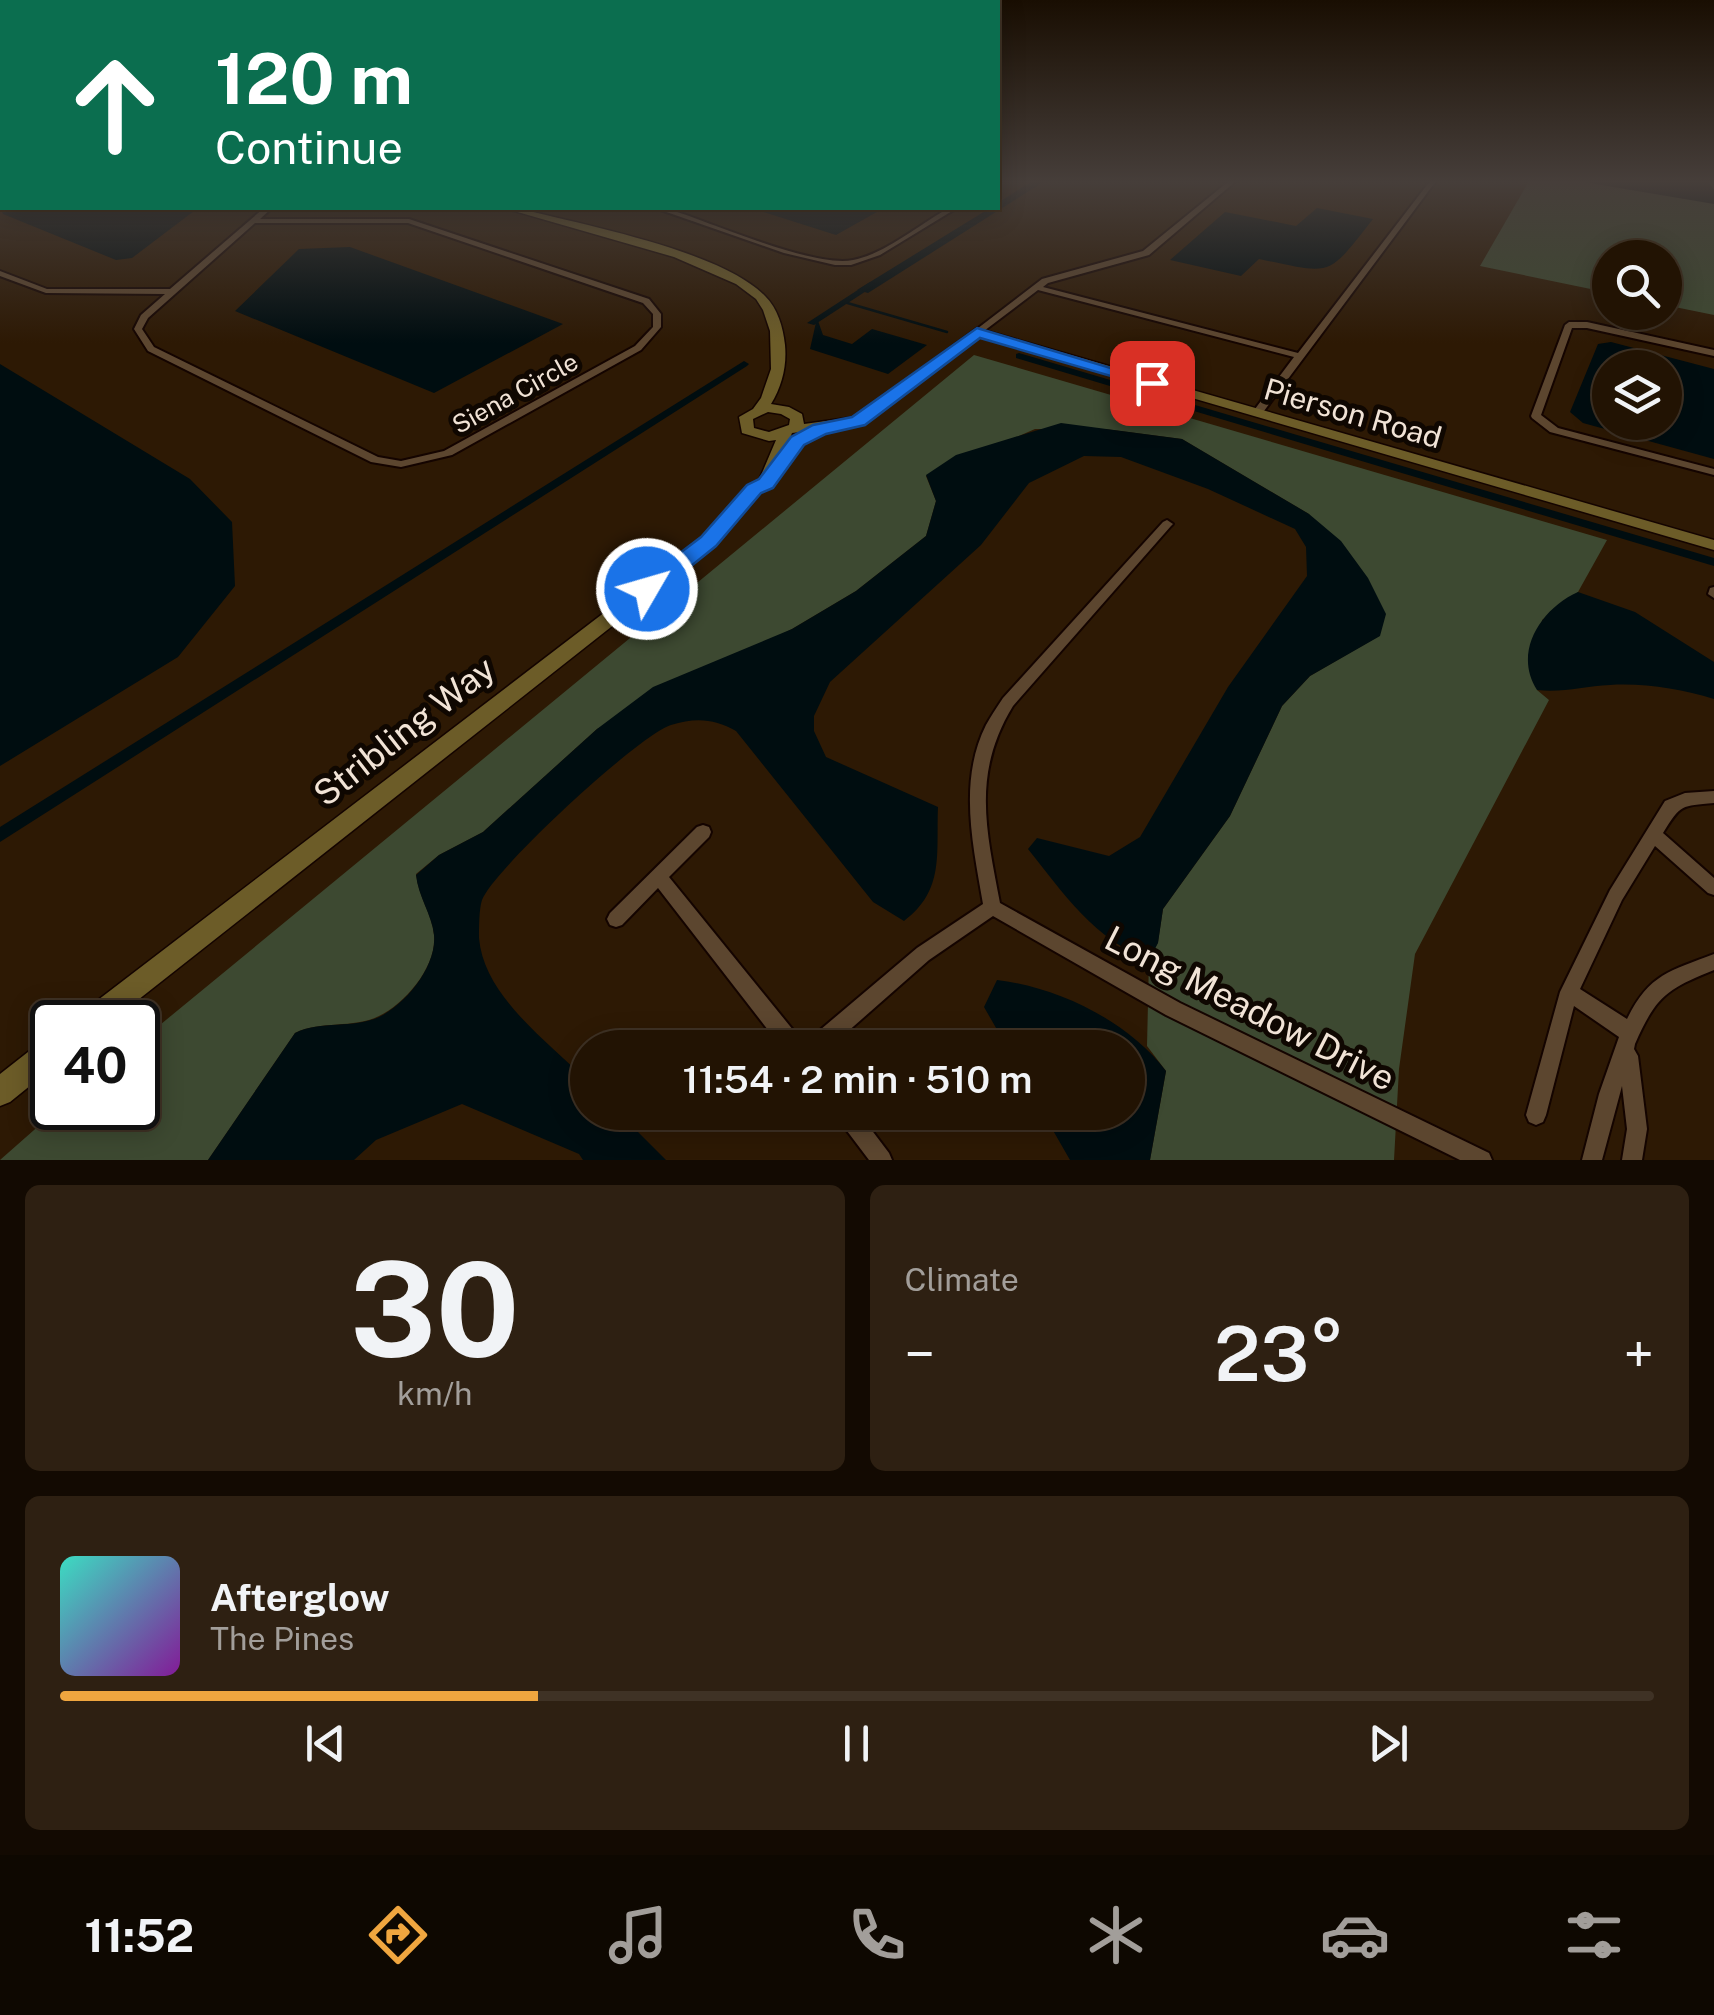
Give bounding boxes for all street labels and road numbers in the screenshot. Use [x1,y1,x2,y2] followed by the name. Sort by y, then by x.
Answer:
[447,346,583,440] street label: Siena Circle
[1260,370,1446,456] street label: Pierson Road
[305,648,503,814] street label: Stribling Way
[1098,917,1402,1099] street label: Long Meadow Drive

